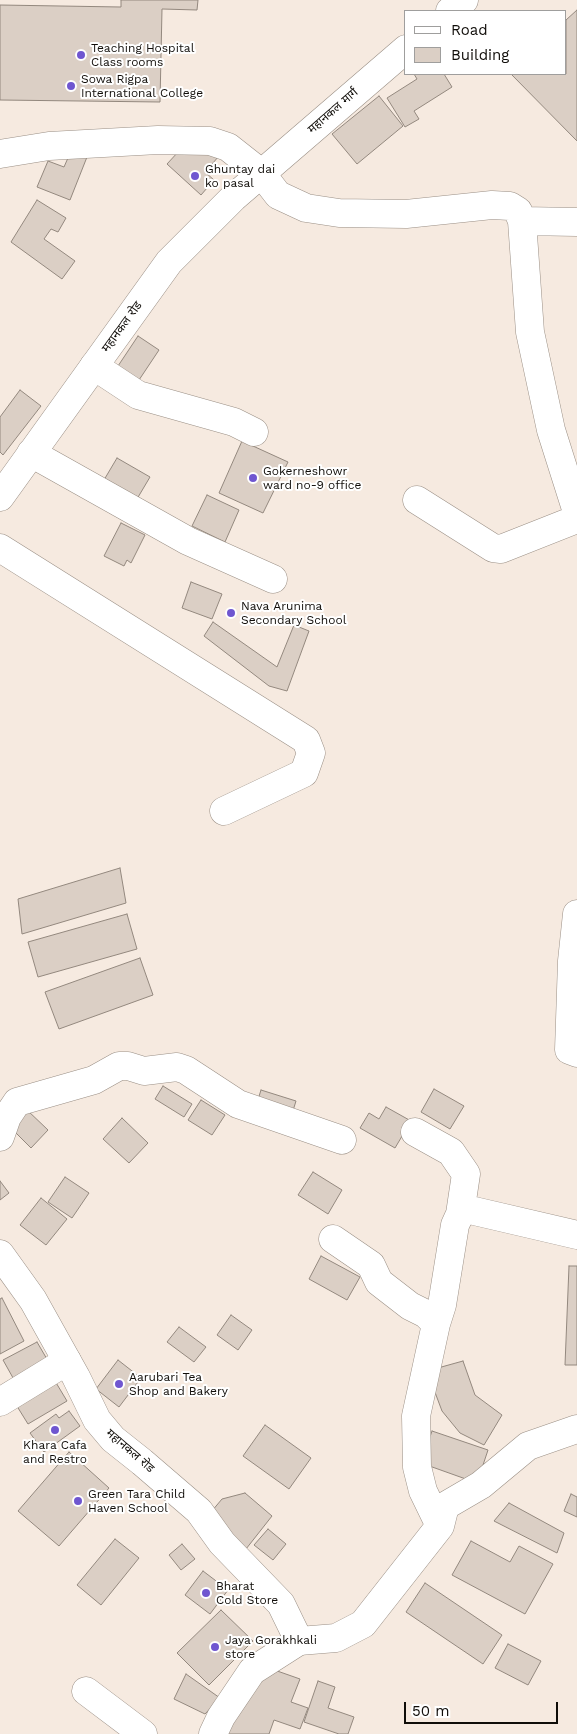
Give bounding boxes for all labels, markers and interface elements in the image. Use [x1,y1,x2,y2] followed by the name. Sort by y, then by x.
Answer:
[404,10,567,75] legend
[451,21,488,39] text: Road
[91,41,194,69] place label: Teaching Hospital Class rooms
[451,46,509,64] text: Building
[75,49,87,61] marker: Teaching Hospital Class rooms
[81,72,203,100] place label: Sowa Rigpa International College
[65,80,77,92] marker: Sowa Rigpa International College
[305,85,361,137] street label: महानकल मार्ग
[205,162,275,190] place label: Ghuntay dai ko pasal
[189,170,201,182] marker: Ghuntay dai ko pasal
[99,299,145,355] street label: महानकल रोड
[263,464,361,492] place label: Gokerneshowr ward no-9 office
[247,472,259,484] marker: Gokerneshowr ward no-9 office
[241,599,346,627] place label: Nava Arunima Secondary School
[225,607,237,619] marker: Nava Arunima Secondary School
[129,1370,228,1398] place label: Aarubari Tea Shop and Bakery
[113,1378,125,1390] marker: Aarubari Tea Shop and Bakery
[49,1424,61,1436] marker: Khara Cafa and Restro
[103,1426,157,1476] street label: महानकल रोड
[23,1438,87,1466] place label: Khara Cafa and Restro
[88,1487,185,1515] place label: Green Tara Child Haven School
[72,1495,84,1507] marker: Green Tara Child Haven School
[216,1579,278,1607] place label: Bharat Cold Store
[200,1587,212,1599] marker: Bharat Cold Store
[225,1633,317,1661] place label: Jaya Gorakhkali store
[209,1641,221,1653] marker: Jaya Gorakhkali store
[407,1692,561,1724] scale bar
[412,1702,449,1720] text: 50 m

